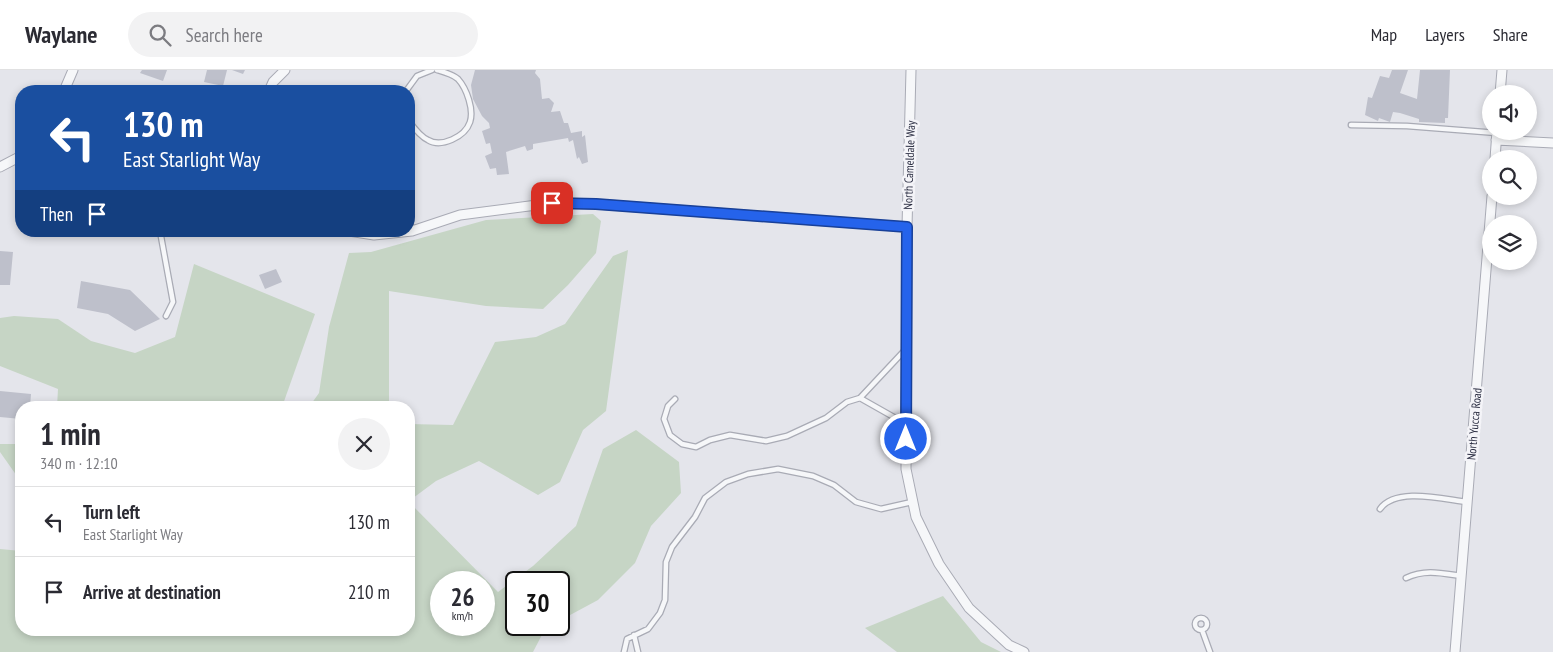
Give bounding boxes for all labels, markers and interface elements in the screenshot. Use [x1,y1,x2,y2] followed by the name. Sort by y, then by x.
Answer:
[128,12,478,57] search box
[25,19,98,50] text: Waylane
[146,21,174,49] icon: search
[186,23,263,47] text: Search here
[1371,23,1397,46] text: Map
[1425,23,1465,46] text: Layers
[1493,23,1528,46] text: Share
[1482,85,1537,270] map controls
[1482,85,1537,140] button: sound
[123,101,204,147] text: 130 m
[40,105,105,170] icon: left
[900,120,918,210] street label: North Cameldale Way
[123,145,260,173] text: East Starlight Way
[1482,150,1537,205] button: search
[531,182,573,224] pin
[538,189,566,217] icon: arrive
[83,200,111,228] icon: arrive
[40,202,73,226] text: Then
[1482,215,1537,270] button: layers
[1463,387,1485,461] street label: North Yucca Road
[879,412,931,464] position arrow
[40,414,101,453] text: 1 min
[338,418,390,470] button: close
[40,453,118,473] text: 340 m · 12:10
[83,500,140,524] text: Turn left
[40,508,68,536] icon: left
[348,510,390,534] text: 130 m
[83,524,183,544] text: East Starlight Way
[505,571,570,636] speed limit sign: 30
[40,578,68,606] icon: arrive
[83,580,221,604] text: Arrive at destination
[348,580,390,604] text: 210 m
[451,581,474,613] text: 26
[452,608,473,623] text: km/h

